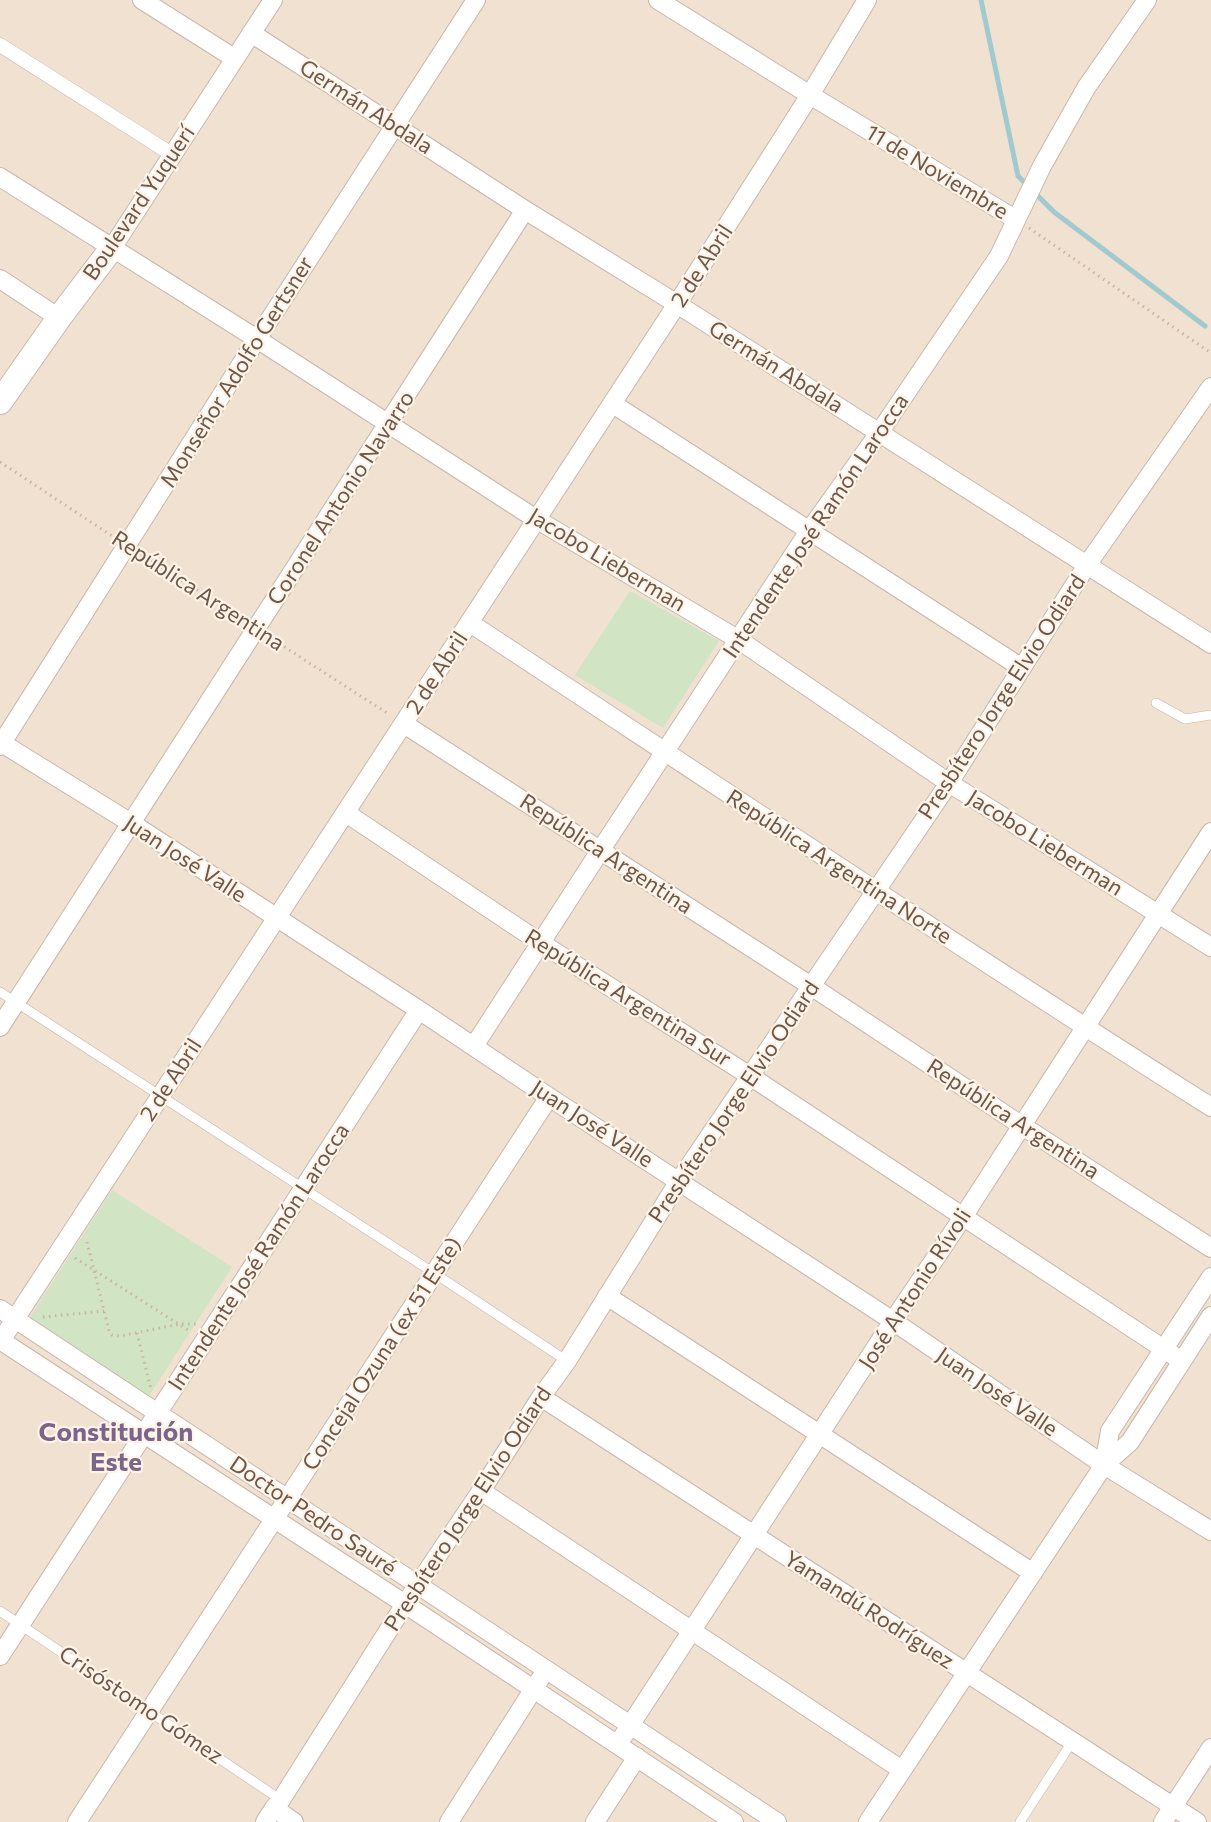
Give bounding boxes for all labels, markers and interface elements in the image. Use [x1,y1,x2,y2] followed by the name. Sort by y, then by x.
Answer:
[294,54,438,160] street label: Germán Abdala
[861,119,1013,225] street label: 11 de Noviembre
[77,121,201,285] street label: Boulevard Yuquerí
[666,220,738,312] street label: 2 de Abril
[155,252,319,492] street label: Monseñor Adolfo Gertsner
[704,315,848,419] street label: Germán Abdala
[262,386,420,610] street label: Coronel Antonio Navarro
[718,389,914,663] street label: Intendente José Ramón Larocca
[524,503,690,617] street label: Jacobo Lieberman
[107,525,289,657] street label: República Argentina
[913,570,1091,824] street label: Presbítero Jorge Elvio Odiard
[401,627,473,719] street label: 2 de Abril
[721,784,957,950] street label: República Argentina Norte
[962,784,1128,902] street label: Jacobo Lieberman
[515,788,697,920] street label: República Argentina
[119,810,251,908] street label: Juan José Valle
[520,924,736,1072] street label: República Argentina Sur
[643,976,825,1228] street label: Presbítero Jorge Elvio Odiard
[135,1034,207,1126] street label: 2 de Abril
[922,1053,1104,1185] street label: República Argentina
[526,1075,658,1173] street label: Juan José Valle
[163,1119,355,1395] street label: Intendente José Ramón Larocca
[853,1204,977,1374] street label: José Antonio Rívoli
[297,1233,467,1475] street label: Concejal Ozuna (ex 51 Este)
[931,1342,1063,1442] street label: Juan José Valle
[379,1382,557,1636] street label: Presbítero Jorge Elvio Odiard
[39,1416,193,1478] district label: Constitución Este
[225,1450,401,1582] street label: Doctor Pedro Sauré
[779,1545,959,1675] street label: Yamandú Rodríguez
[54,1640,228,1770] street label: Crisóstomo Gómez

